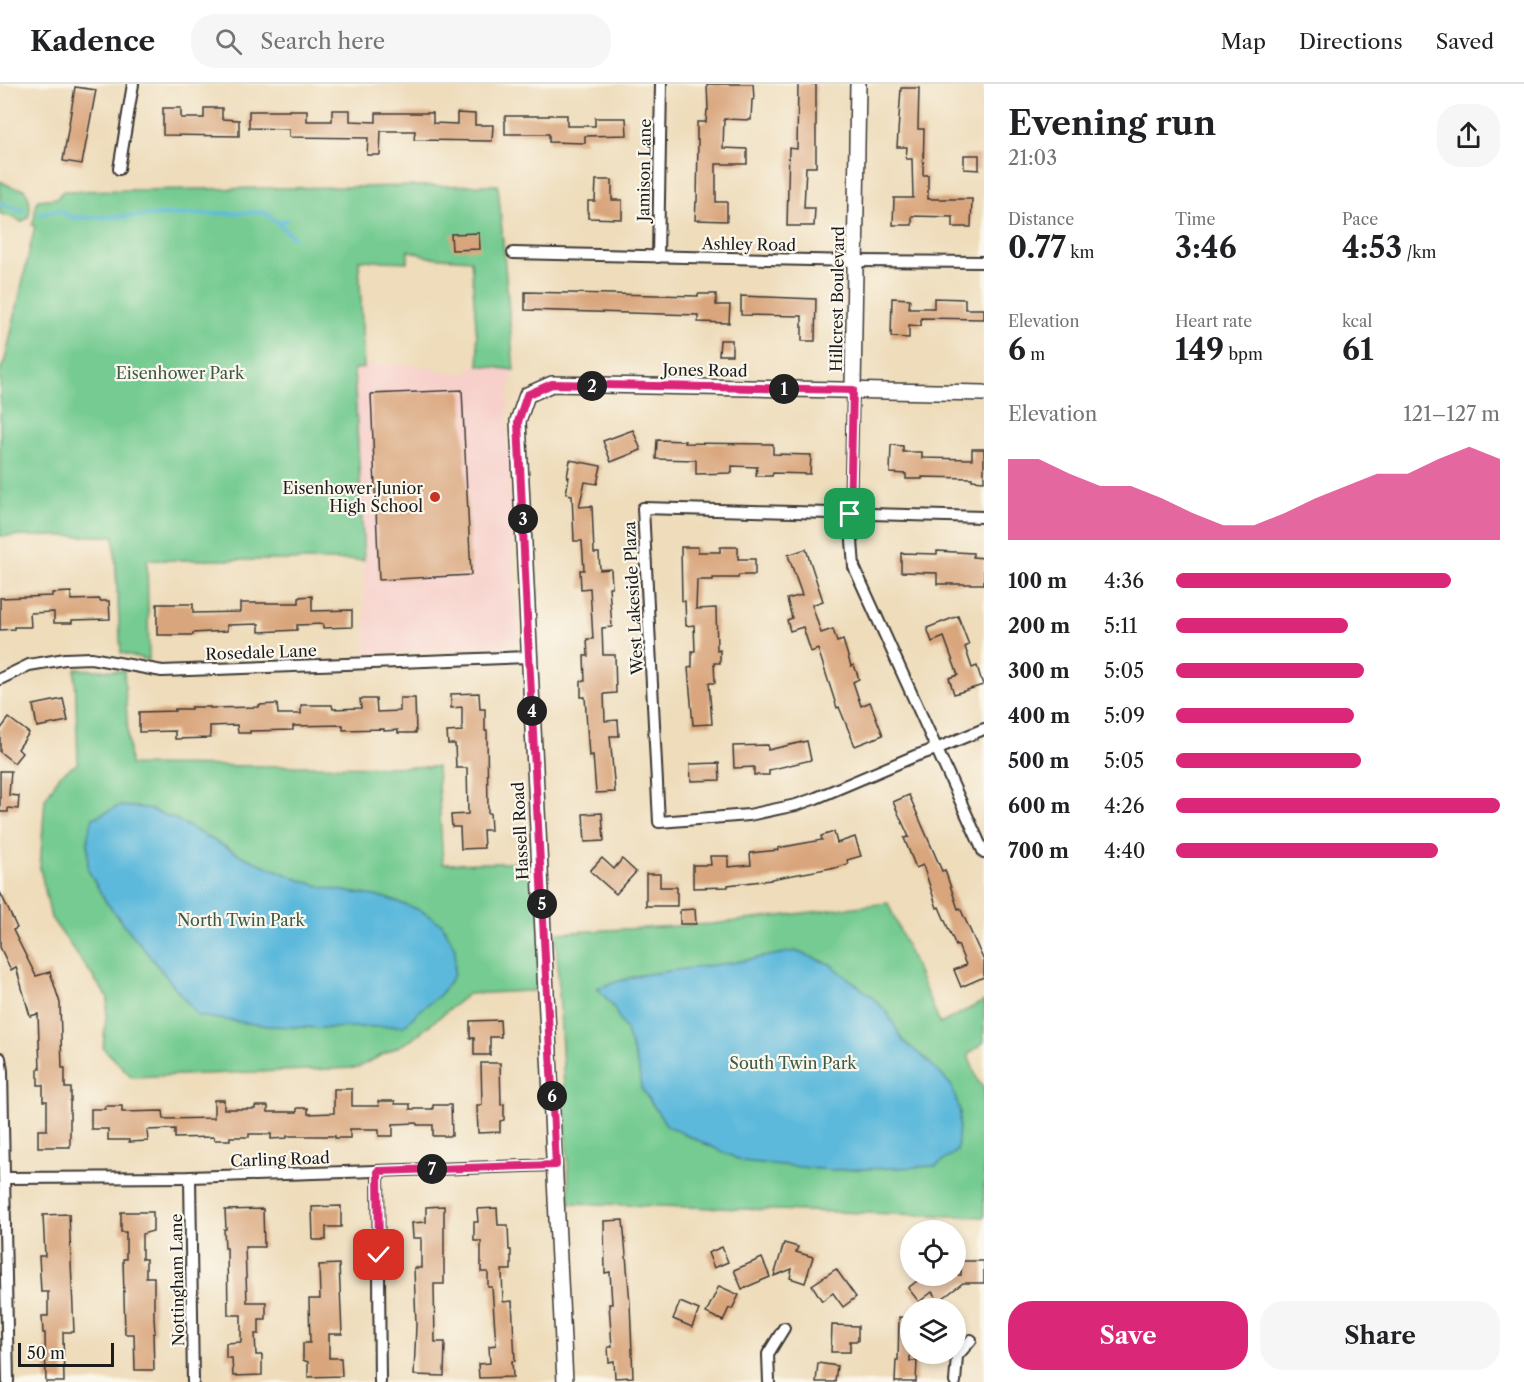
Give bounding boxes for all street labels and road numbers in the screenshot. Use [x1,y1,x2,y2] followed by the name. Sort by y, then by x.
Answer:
[633,118,655,224] street label: Jamison Lane
[826,226,848,372] street label: Hillcrest Boulevard
[701,233,797,255] street label: Ashley Road
[659,359,748,381] street label: Jones Road
[619,520,647,676] street label: West Lakeside Plaza
[205,640,317,664] street label: Rosedale Lane
[507,781,533,881] street label: Hassell Road
[230,1147,330,1171] street label: Carling Road
[166,1213,188,1347] street label: Nottingham Lane

